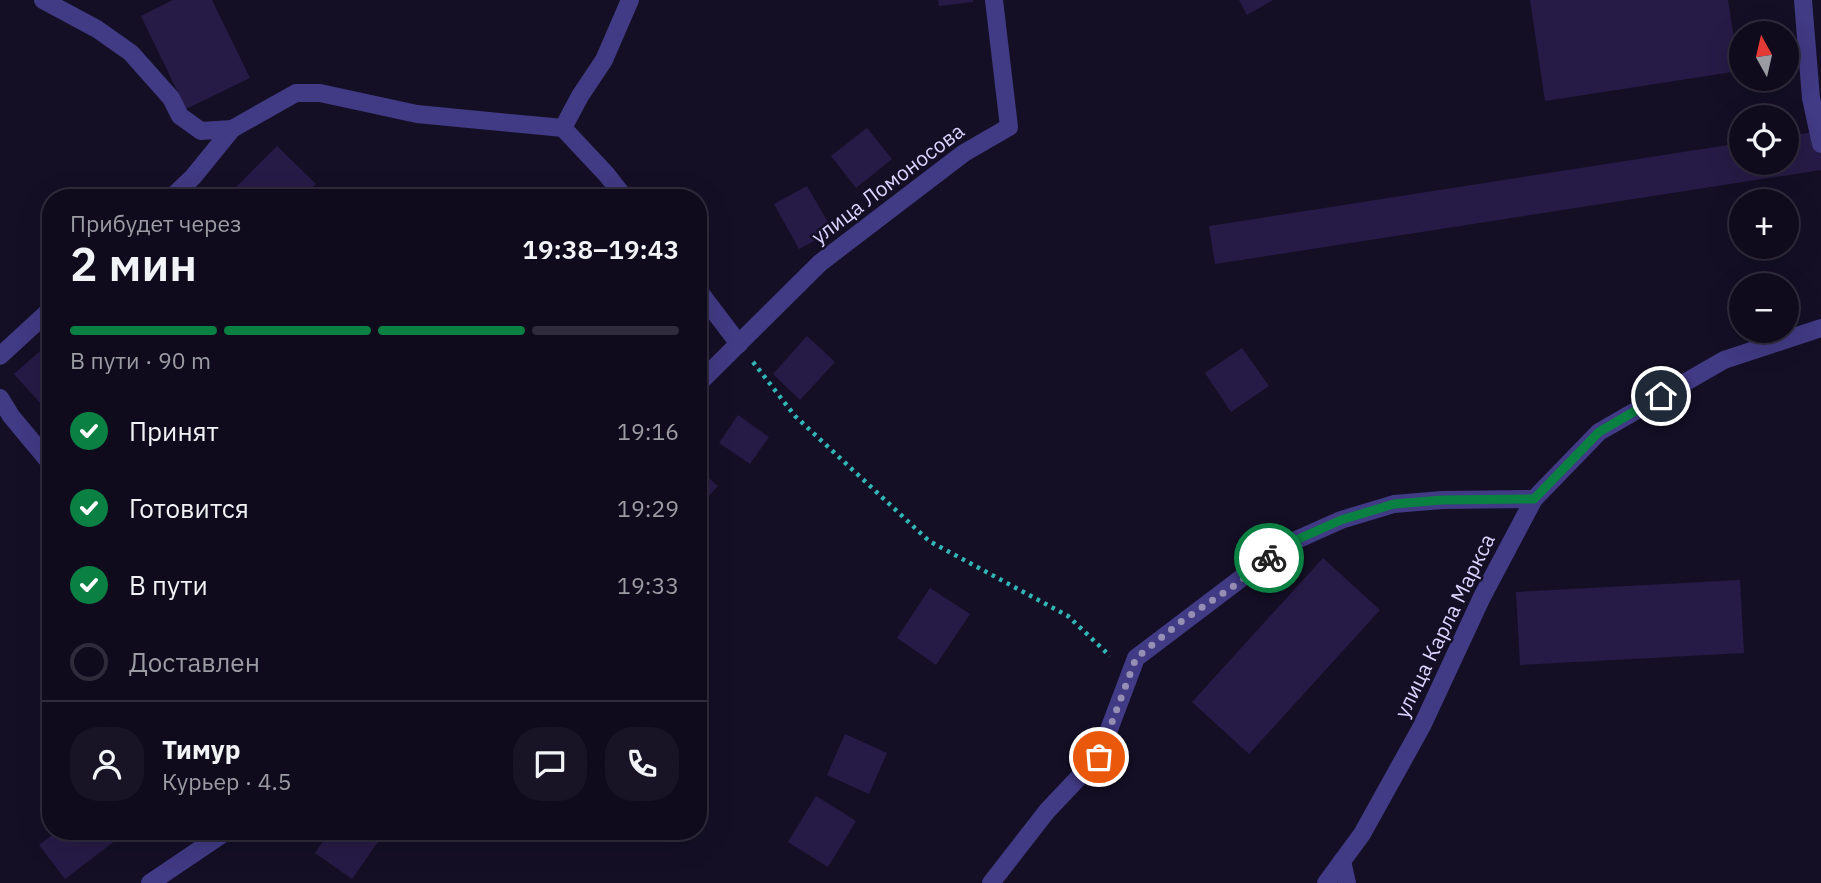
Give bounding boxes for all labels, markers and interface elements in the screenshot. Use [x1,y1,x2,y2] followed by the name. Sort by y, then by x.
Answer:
[1729,21,1799,91] north arrow
[1729,21,1799,343] map controls
[1729,105,1799,175] button: locate
[805,116,970,250] street label: улица Ломоносова
[1729,189,1799,259] button: +
[70,208,242,238] text: Прибудет через
[522,232,679,266] text: 19:38–19:43
[70,234,197,294] text: 2 мин
[1729,273,1799,343] button: −
[70,345,211,375] text: В пути · 90 m
[1631,366,1691,426] pin
[1642,377,1680,415] icon: home
[70,412,108,450] icon: check
[129,414,219,448] text: Принят
[617,416,679,446] text: 19:16
[70,489,108,527] icon: check
[129,491,249,525] text: Готовится
[617,493,679,523] text: 19:29
[1234,523,1304,593] courier
[1387,529,1501,722] street label: улица Карла Маркса
[1250,539,1288,577] icon: bike
[70,566,108,604] icon: check
[129,568,208,602] text: В пути
[617,570,679,600] text: 19:33
[129,645,260,679] text: Доставлен
[70,727,144,801] button: person
[513,727,587,801] button: chat
[605,727,679,801] button: phone
[1069,727,1129,787] pin
[162,732,241,766] text: Тимур
[1080,738,1118,776] icon: bag
[162,766,292,796] text: Курьер · 4.5

